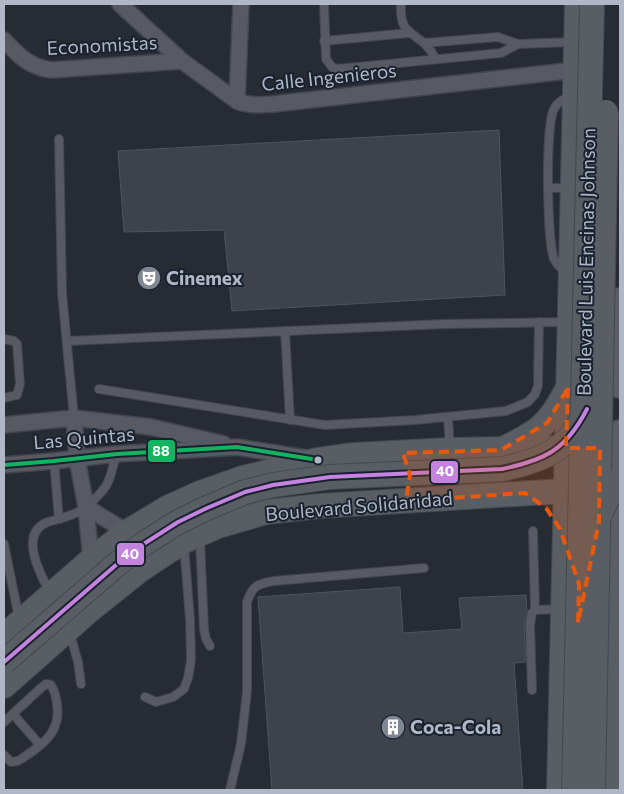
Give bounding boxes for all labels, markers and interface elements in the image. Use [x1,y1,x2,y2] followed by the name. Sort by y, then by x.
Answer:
[46,30,158,59] street label: Economistas
[260,58,398,95] street label: Calle Ingenieros
[572,128,599,396] street label: Boulevard Luis Encinas Johnson
[136,265,162,291] theatre icon: Cinemex
[166,266,243,289] place label: Cinemex
[32,422,135,453] street label: Las Quintas
[147,439,176,463] line badge: 88
[152,442,170,459] text: 88
[313,455,323,465] unlabelled marker
[430,460,459,484] line badge: 40
[436,462,454,479] text: 40
[264,486,453,525] street label: Boulevard Solidaridad
[116,542,145,566] line badge: 40
[121,545,139,562] text: 40
[380,714,406,740] building icon: Coca-Cola
[410,715,501,738] place label: Coca-Cola

